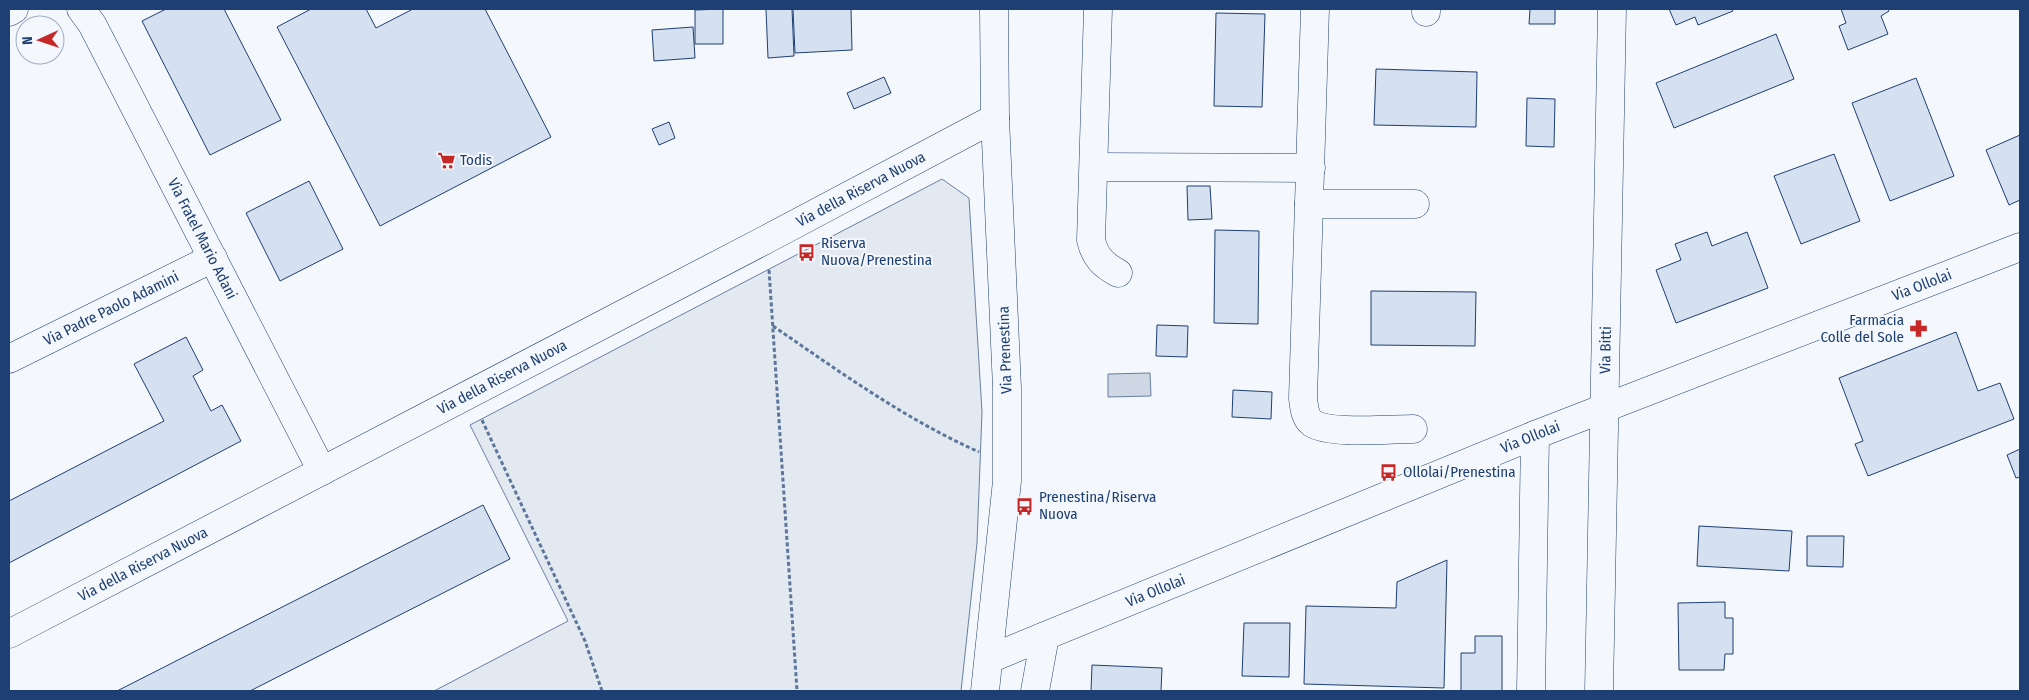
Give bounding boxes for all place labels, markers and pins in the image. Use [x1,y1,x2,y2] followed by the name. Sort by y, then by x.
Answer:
[436,150,456,170] supermarket icon: Todis
[460,151,492,169] place label: Todis
[821,234,932,269] place label: Riserva Nuova/Prenestina
[797,242,817,262] bus stop icon: Riserva Nuova/Prenestina
[1820,311,1904,346] place label: Farmacia Colle del Sole
[1908,319,1928,339] pharmacy icon: Farmacia Colle del Sole
[1379,462,1399,482] bus stop icon: Ollolai/Prenestina
[1403,463,1516,481] place label: Ollolai/Prenestina
[1039,488,1156,523] place label: Prenestina/Riserva Nuova
[1015,496,1035,516] bus stop icon: Prenestina/Riserva Nuova

